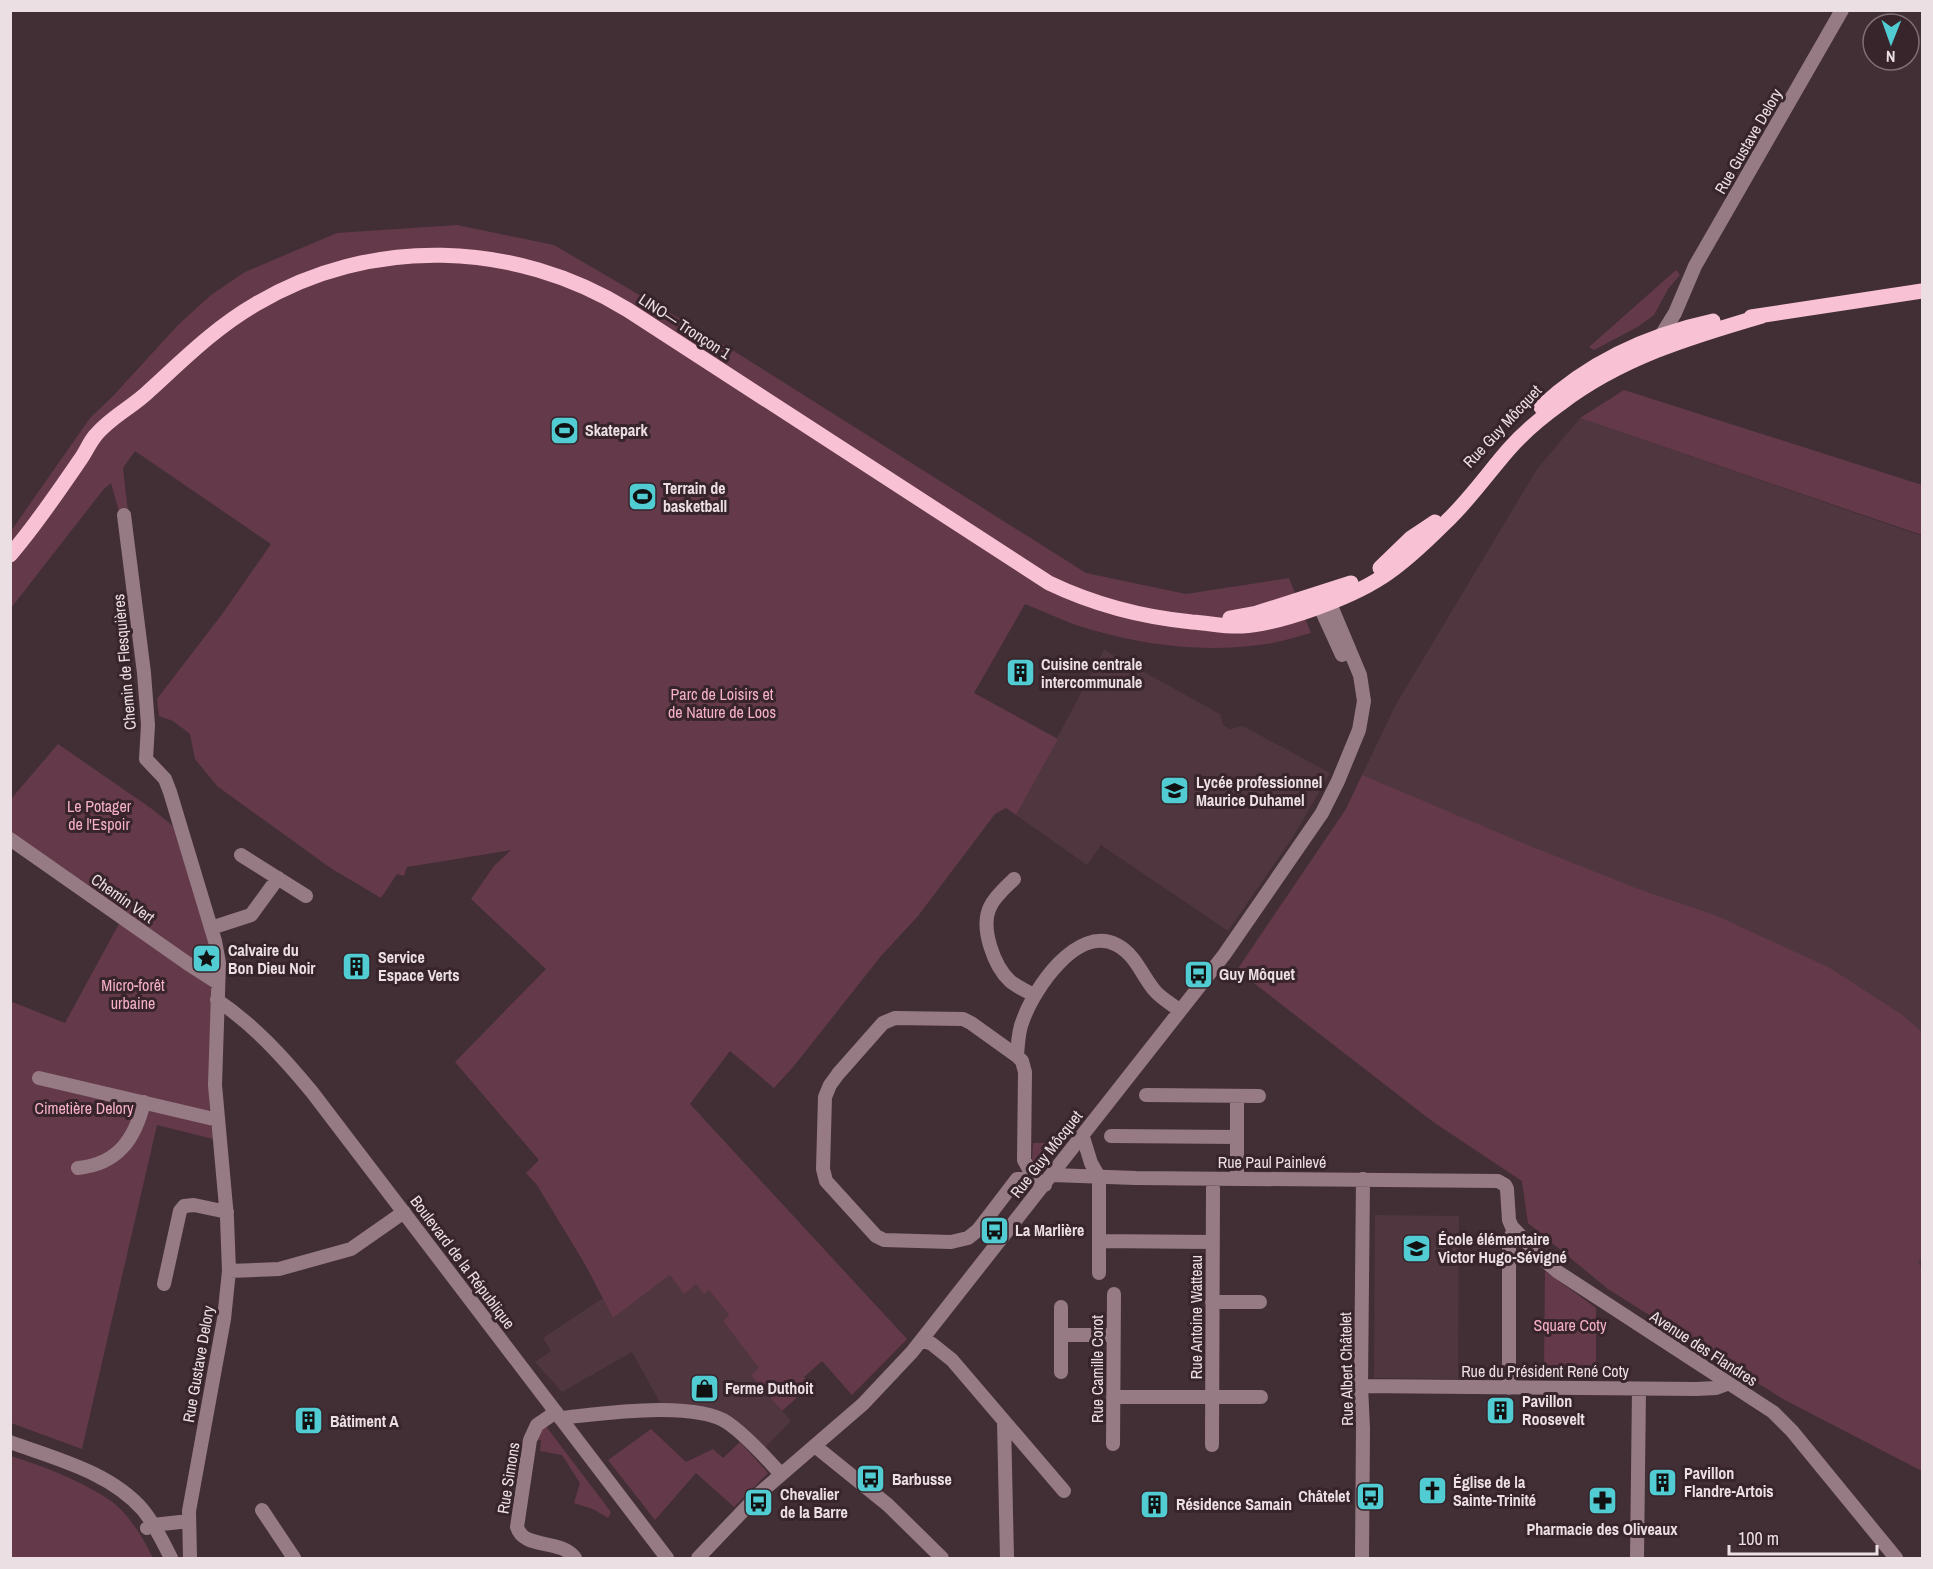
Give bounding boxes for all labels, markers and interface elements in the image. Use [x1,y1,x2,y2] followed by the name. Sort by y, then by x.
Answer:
[1861,12,1921,72] north arrow
[1886,46,1896,68] text: N
[1709,84,1787,198] street label: Rue Gustave Delory
[635,288,736,364] street label: LINO— Tronçon 1
[1458,380,1546,472] street label: Rue Guy Môcquet
[548,414,580,446] sports icon: Skatepark
[585,419,648,441] place label: Skatepark
[663,477,727,517] place label: Terrain de basketball
[626,481,658,513] sports icon: Terrain de basketball
[107,593,141,731] street label: Chemin de Flesquières
[1041,653,1142,693] place label: Cuisine centrale intercommunale
[1004,657,1036,689] building icon: Cuisine centrale intercommunale
[668,683,776,723] park label: Parc de Loisirs et de Nature de Loos
[1196,771,1322,811] place label: Lycée professionnel Maurice Duhamel
[1159,775,1191,807] school or university icon: Lycée professionnel Maurice Duhamel
[67,795,132,835] park label: Le Potager de l'Espoir
[87,868,159,928] street label: Chemin Vert
[228,939,316,979] place label: Calvaire du Bon Dieu Noir
[191,943,223,975] place icon: Calvaire du Bon Dieu Noir
[378,946,459,986] place label: Service Espace Verts
[341,950,373,982] building icon: Service Espace Verts
[1182,958,1214,990] bus stop icon: Guy Môquet
[1219,963,1295,985] place label: Guy Môquet
[101,974,165,1014] park label: Micro-forêt urbaine
[34,1097,134,1119] park label: Cimetière Delory
[1005,1105,1087,1202] street label: Rue Guy Môcquet
[1218,1151,1326,1173] street label: Rue Paul Painlevé
[405,1191,521,1333] street label: Boulevard de la République
[978,1214,1010,1246] bus stop icon: La Marlière
[1015,1219,1084,1241] place label: La Marlière
[1438,1228,1567,1268] place label: École élémentaire Victor Hugo-Sévigné
[1401,1232,1433,1264] school or university icon: École élémentaire Victor Hugo-Sévigné
[1185,1255,1207,1379] street label: Rue Antoine Watteau
[177,1303,219,1424] street label: Rue Gustave Delory
[1645,1305,1762,1391] street label: Avenue des Flandres
[1334,1312,1358,1426] street label: Rue Albert Châtelet
[1534,1314,1607,1336] park label: Square Coty
[1086,1315,1108,1423] street label: Rue Camille Corot
[1461,1360,1629,1382] street label: Rue du Président René Coty
[688,1372,720,1404] shop icon: Ferme Duthoit
[725,1377,814,1399] place label: Ferme Duthoit
[1522,1390,1585,1430] place label: Pavillon Roosevelt
[1485,1394,1517,1426] building icon: Pavillon Roosevelt
[293,1405,325,1437] building icon: Bâtiment A
[330,1410,399,1432] place label: Bâtiment A
[491,1441,525,1515] street label: Rue Simons
[1684,1462,1774,1502] place label: Pavillon Flandre-Artois
[855,1463,887,1495] bus stop icon: Barbusse
[1647,1466,1679,1498] building icon: Pavillon Flandre-Artois
[892,1468,952,1490] place label: Barbusse
[1453,1471,1536,1511] place label: Église de la Sainte-Trinité
[1416,1475,1448,1507] church icon: Église de la Sainte-Trinité
[1355,1480,1387,1512] bus stop icon: Châtelet
[780,1483,848,1523] place label: Chevalier de la Barre
[1298,1485,1351,1507] place label: Châtelet
[1586,1485,1618,1517] pharmacy icon: Pharmacie des Oliveaux
[743,1487,775,1519] bus stop icon: Chevalier de la Barre
[1139,1488,1171,1520] building icon: Résidence Samain
[1176,1493,1292,1515] place label: Résidence Samain
[1527,1518,1678,1540] place label: Pharmacie des Oliveaux
[1729,1518,1878,1556] scale bar
[1738,1526,1779,1551] text: 100 m

